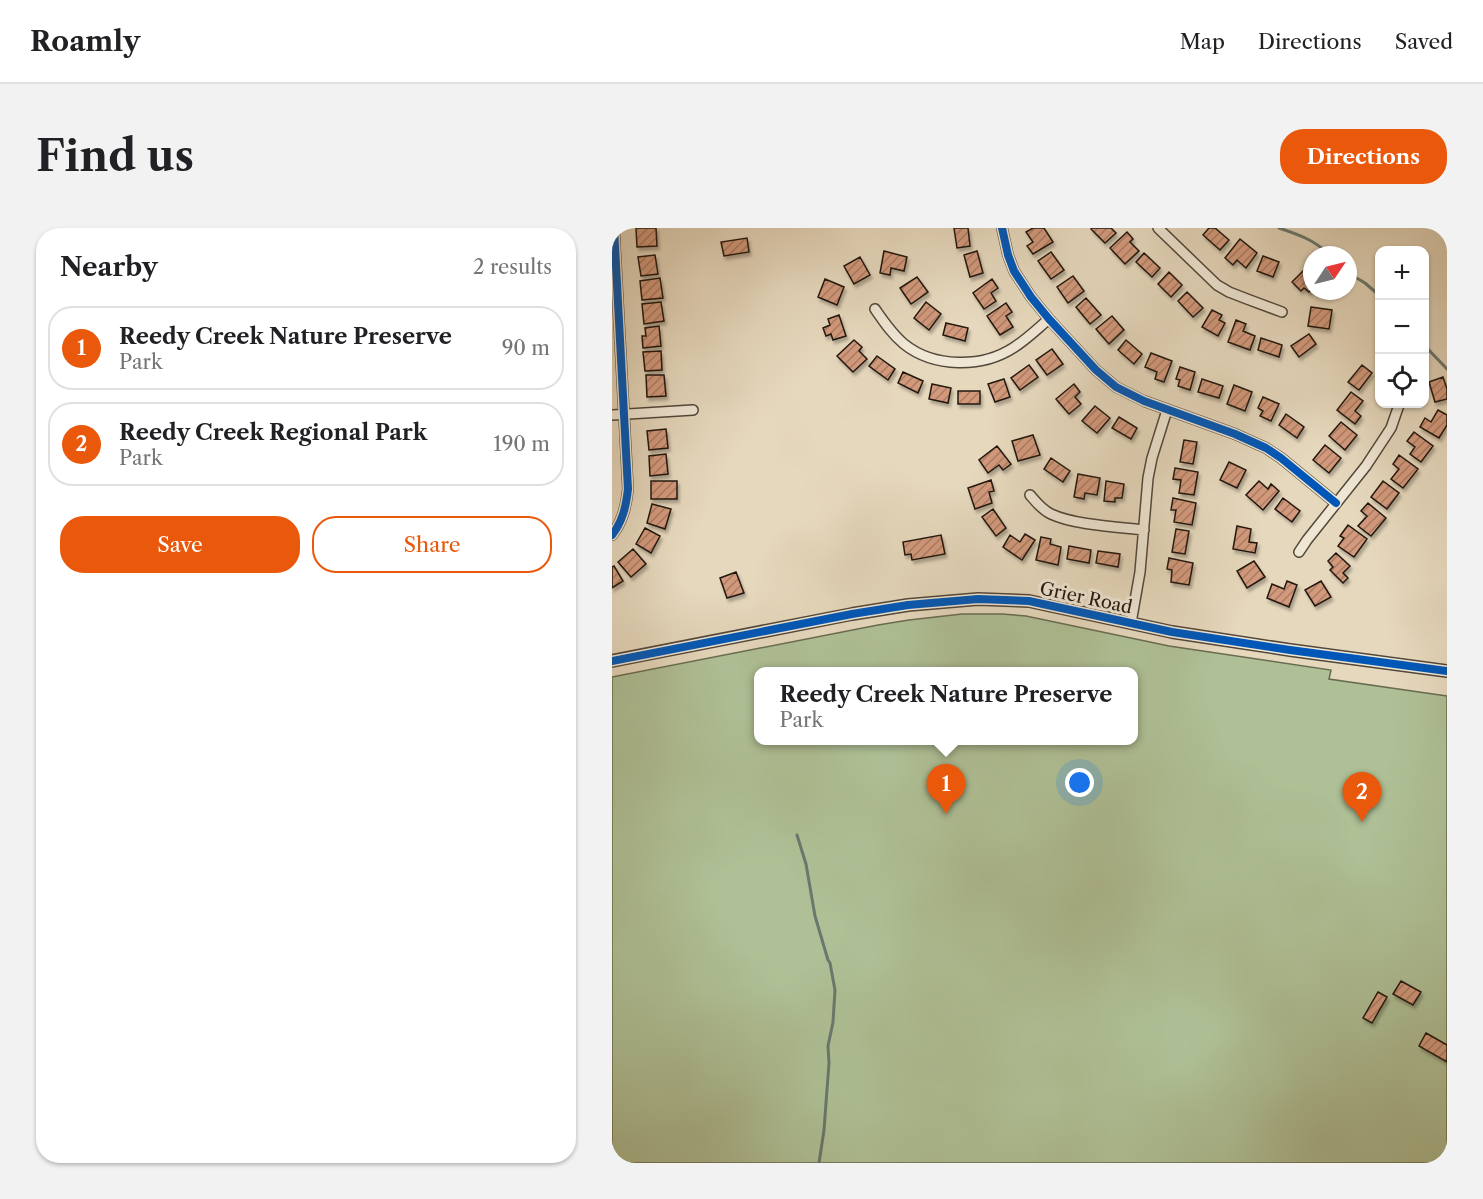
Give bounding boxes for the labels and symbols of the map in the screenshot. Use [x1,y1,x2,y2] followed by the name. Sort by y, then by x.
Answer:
[1303,246,1357,300] north arrow
[1038,577,1134,619] street label: Grier Road
[926,764,966,814] pin: 1
[1065,768,1094,797] your location
[1342,772,1382,822] pin: 2

